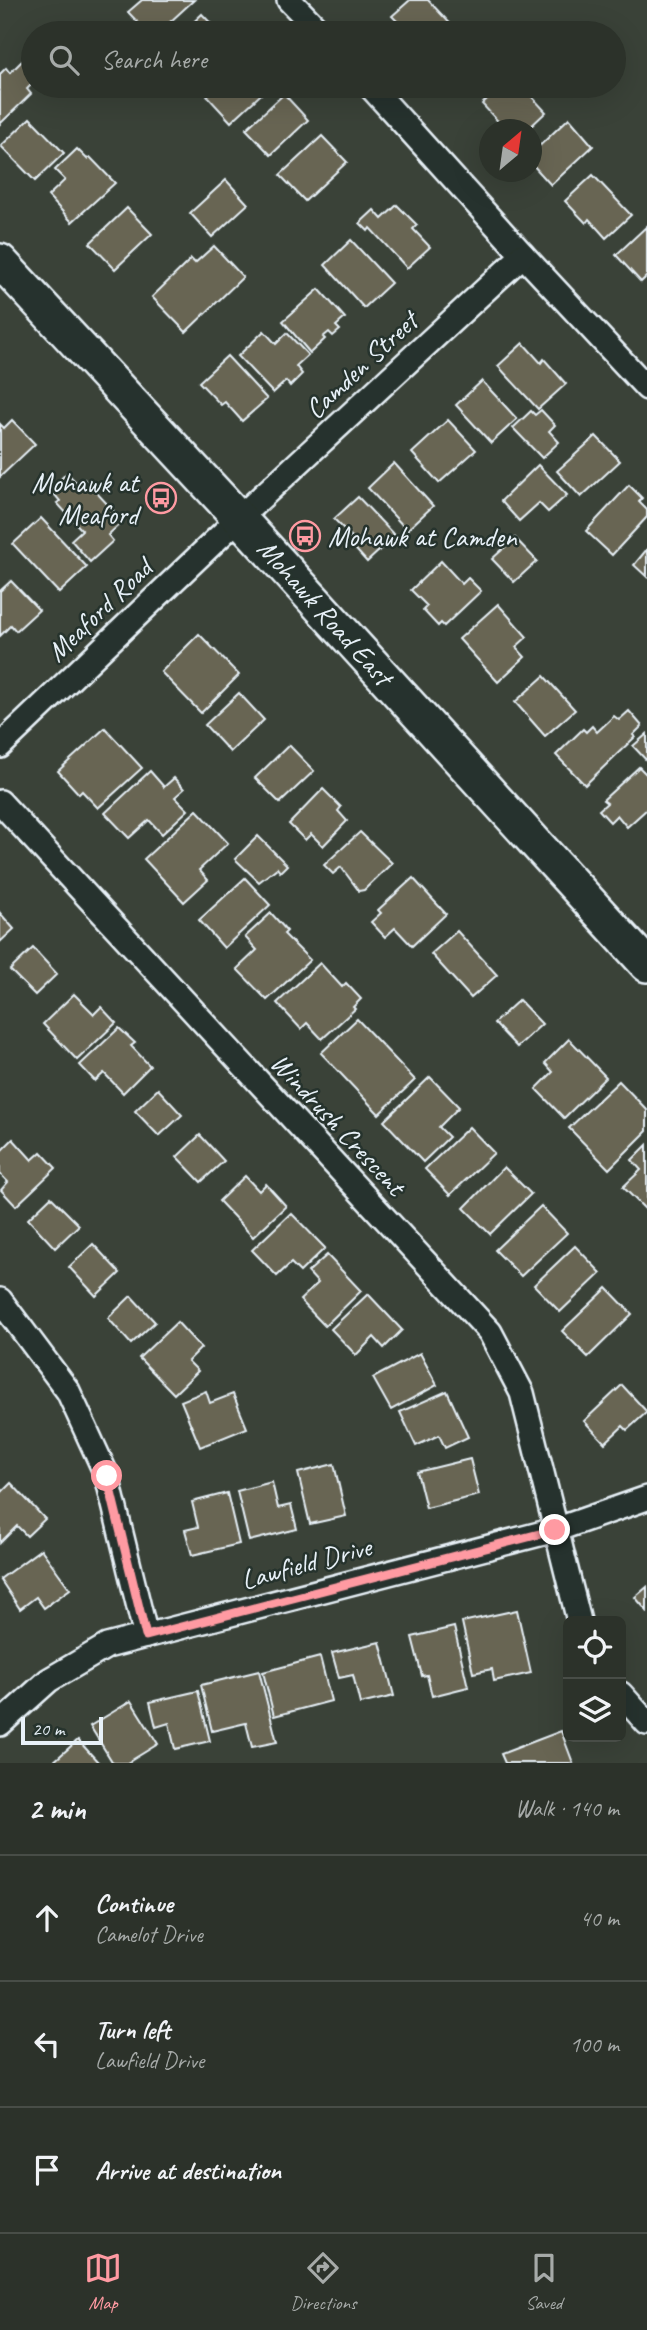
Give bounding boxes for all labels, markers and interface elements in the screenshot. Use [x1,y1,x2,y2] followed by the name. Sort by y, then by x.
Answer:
[21,21,626,98] search box
[45,41,83,79] icon: search
[101,43,207,76] text: Search here
[479,119,542,182] north arrow
[297,301,427,426] street label: Camden Street
[32,465,142,532] place label: Mohawk at Meaford
[144,481,178,515] bus stop icon: Mohawk at Meaford
[288,519,322,553] bus stop icon: Mohawk at Camden
[328,519,518,554] place label: Mohawk at Camden
[250,531,402,695] street label: Mohawk Road East
[39,548,162,669] street label: Meaford Road
[263,1045,415,1205] street label: Windrush Crescent
[91,1460,122,1491] route start
[539,1514,570,1545] route end
[237,1528,377,1597] street label: Lawfield Drive
[563,1616,626,1742] map controls
[563,1616,626,1679] button: locate
[563,1679,626,1742] button: layers
[21,1714,103,1746] scale bar
[32,1717,64,1741] text: 20 m
[28,1790,85,1828] text: 2 min
[515,1794,619,1823] text: Walk · 140 m
[95,1887,173,1920] text: Continue
[28,1899,66,1937] icon: ahead
[580,1904,619,1933] text: 40 m
[95,1920,203,1949] text: Camelot Drive
[95,2013,170,2046] text: Turn left
[28,2025,66,2063] icon: left
[570,2030,619,2059] text: 100 m
[95,2046,204,2075] text: Lawfield Drive
[28,2151,66,2189] icon: arrive
[95,2154,281,2187] text: Arrive at destination
[84,2249,122,2315] tab: Map
[290,2249,357,2315] tab: Directions
[525,2249,563,2315] tab: Saved

